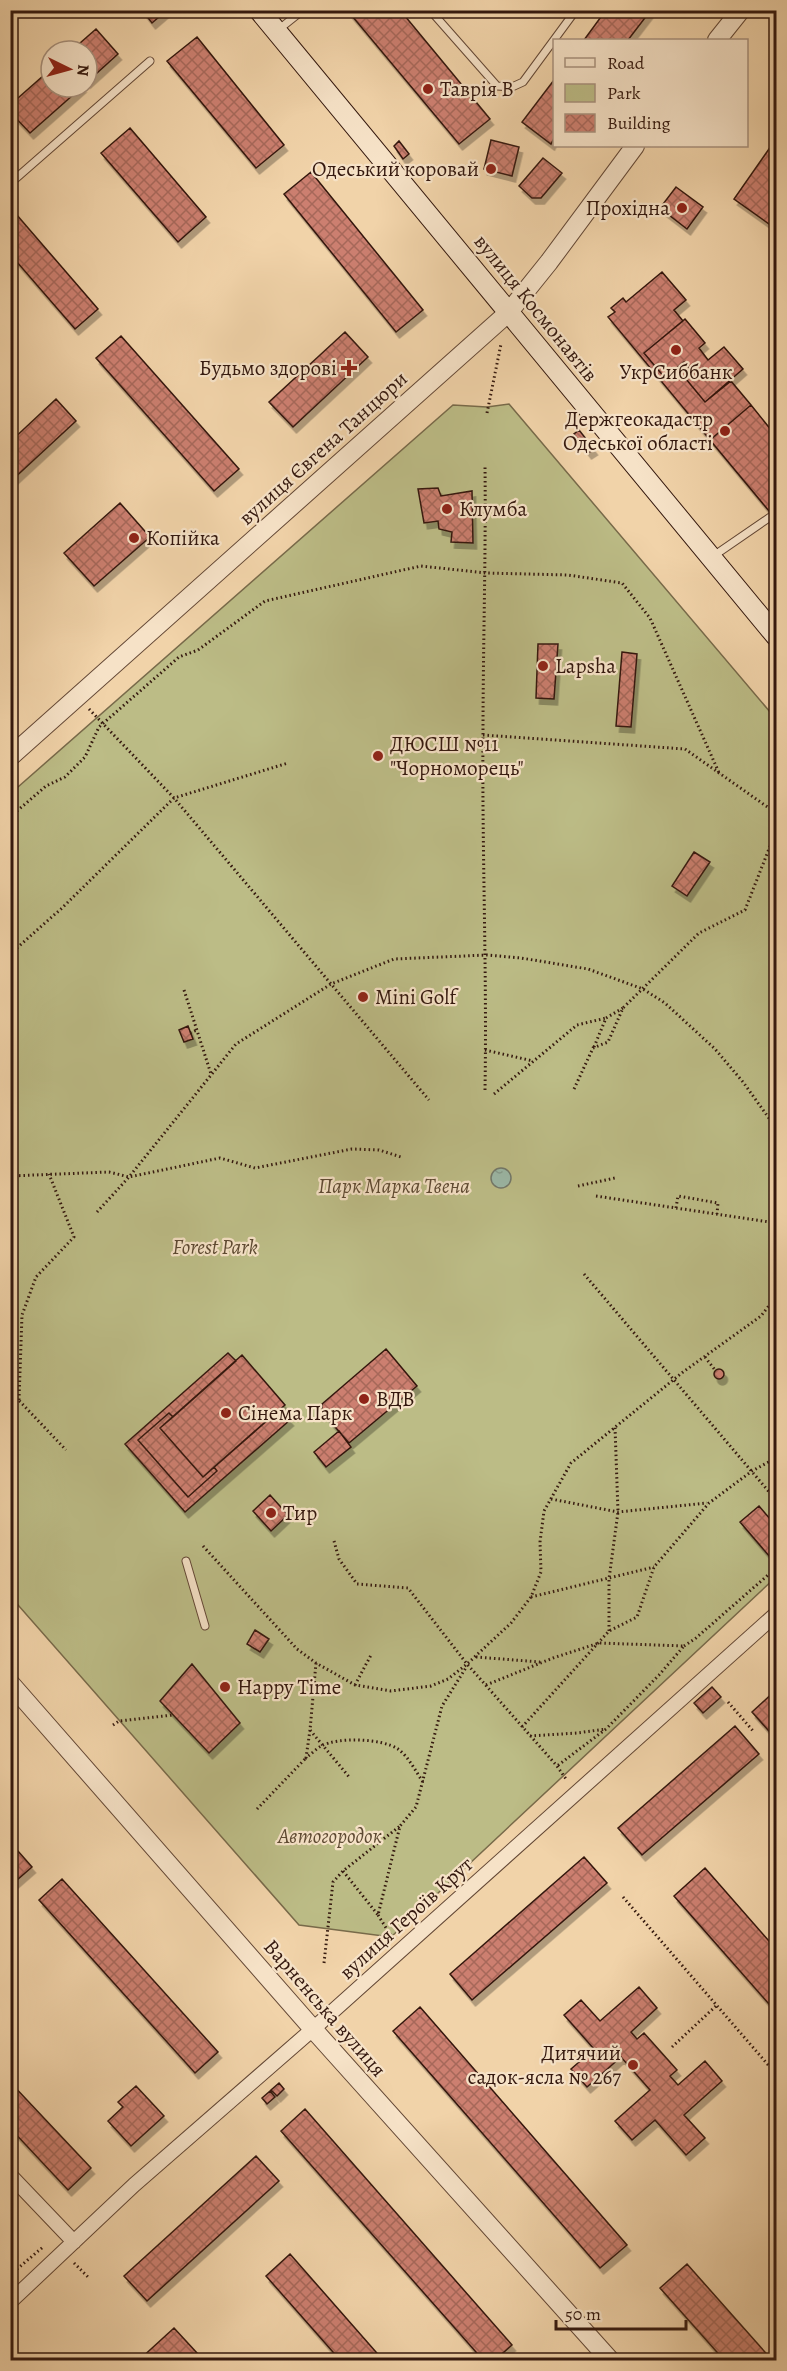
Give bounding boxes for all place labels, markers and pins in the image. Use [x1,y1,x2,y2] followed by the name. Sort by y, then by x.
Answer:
[440,75,514,103] place label: Таврія В
[421,82,435,96] marker: Таврія В
[312,155,479,183] place label: Одеський коровай
[484,162,498,176] marker: Одеський коровай
[585,194,670,222] place label: Прохідна
[675,201,689,215] marker: Прохідна
[669,343,683,357] marker: УкрСиббанк
[199,354,337,382] place label: Будьмо здорові
[619,358,733,386] place label: УкрСиббанк
[342,361,356,375] marker: Будьмо здорові
[563,405,713,457] place label: Держгеокадастр Одеської області
[718,424,732,438] marker: Держгеокадастр Одеської області
[459,495,527,523] place label: Клумба
[440,502,454,516] marker: Клумба
[146,524,220,552] place label: Копійка
[127,531,141,545] marker: Копійка
[555,652,616,680] place label: Lapsha
[536,659,550,673] marker: Lapsha
[390,730,524,782] place label: ДЮСШ №11 "Чорноморець"
[371,749,385,763] marker: ДЮСШ №11 "Чорноморець"
[375,983,459,1011] place label: Mini Golf
[356,990,370,1004] marker: Mini Golf
[376,1385,415,1413] place label: ВДВ
[357,1392,371,1406] marker: ВДВ
[238,1399,353,1427] place label: Сінема Парк
[219,1406,233,1420] marker: Сінема Парк
[283,1499,317,1527] place label: Тир
[264,1506,278,1520] marker: Тир
[237,1673,341,1701] place label: Happy Time
[218,1680,232,1694] marker: Happy Time
[468,2039,621,2091] place label: Дитячий садок-ясла № 267
[626,2058,640,2072] marker: Дитячий садок-ясла № 267

